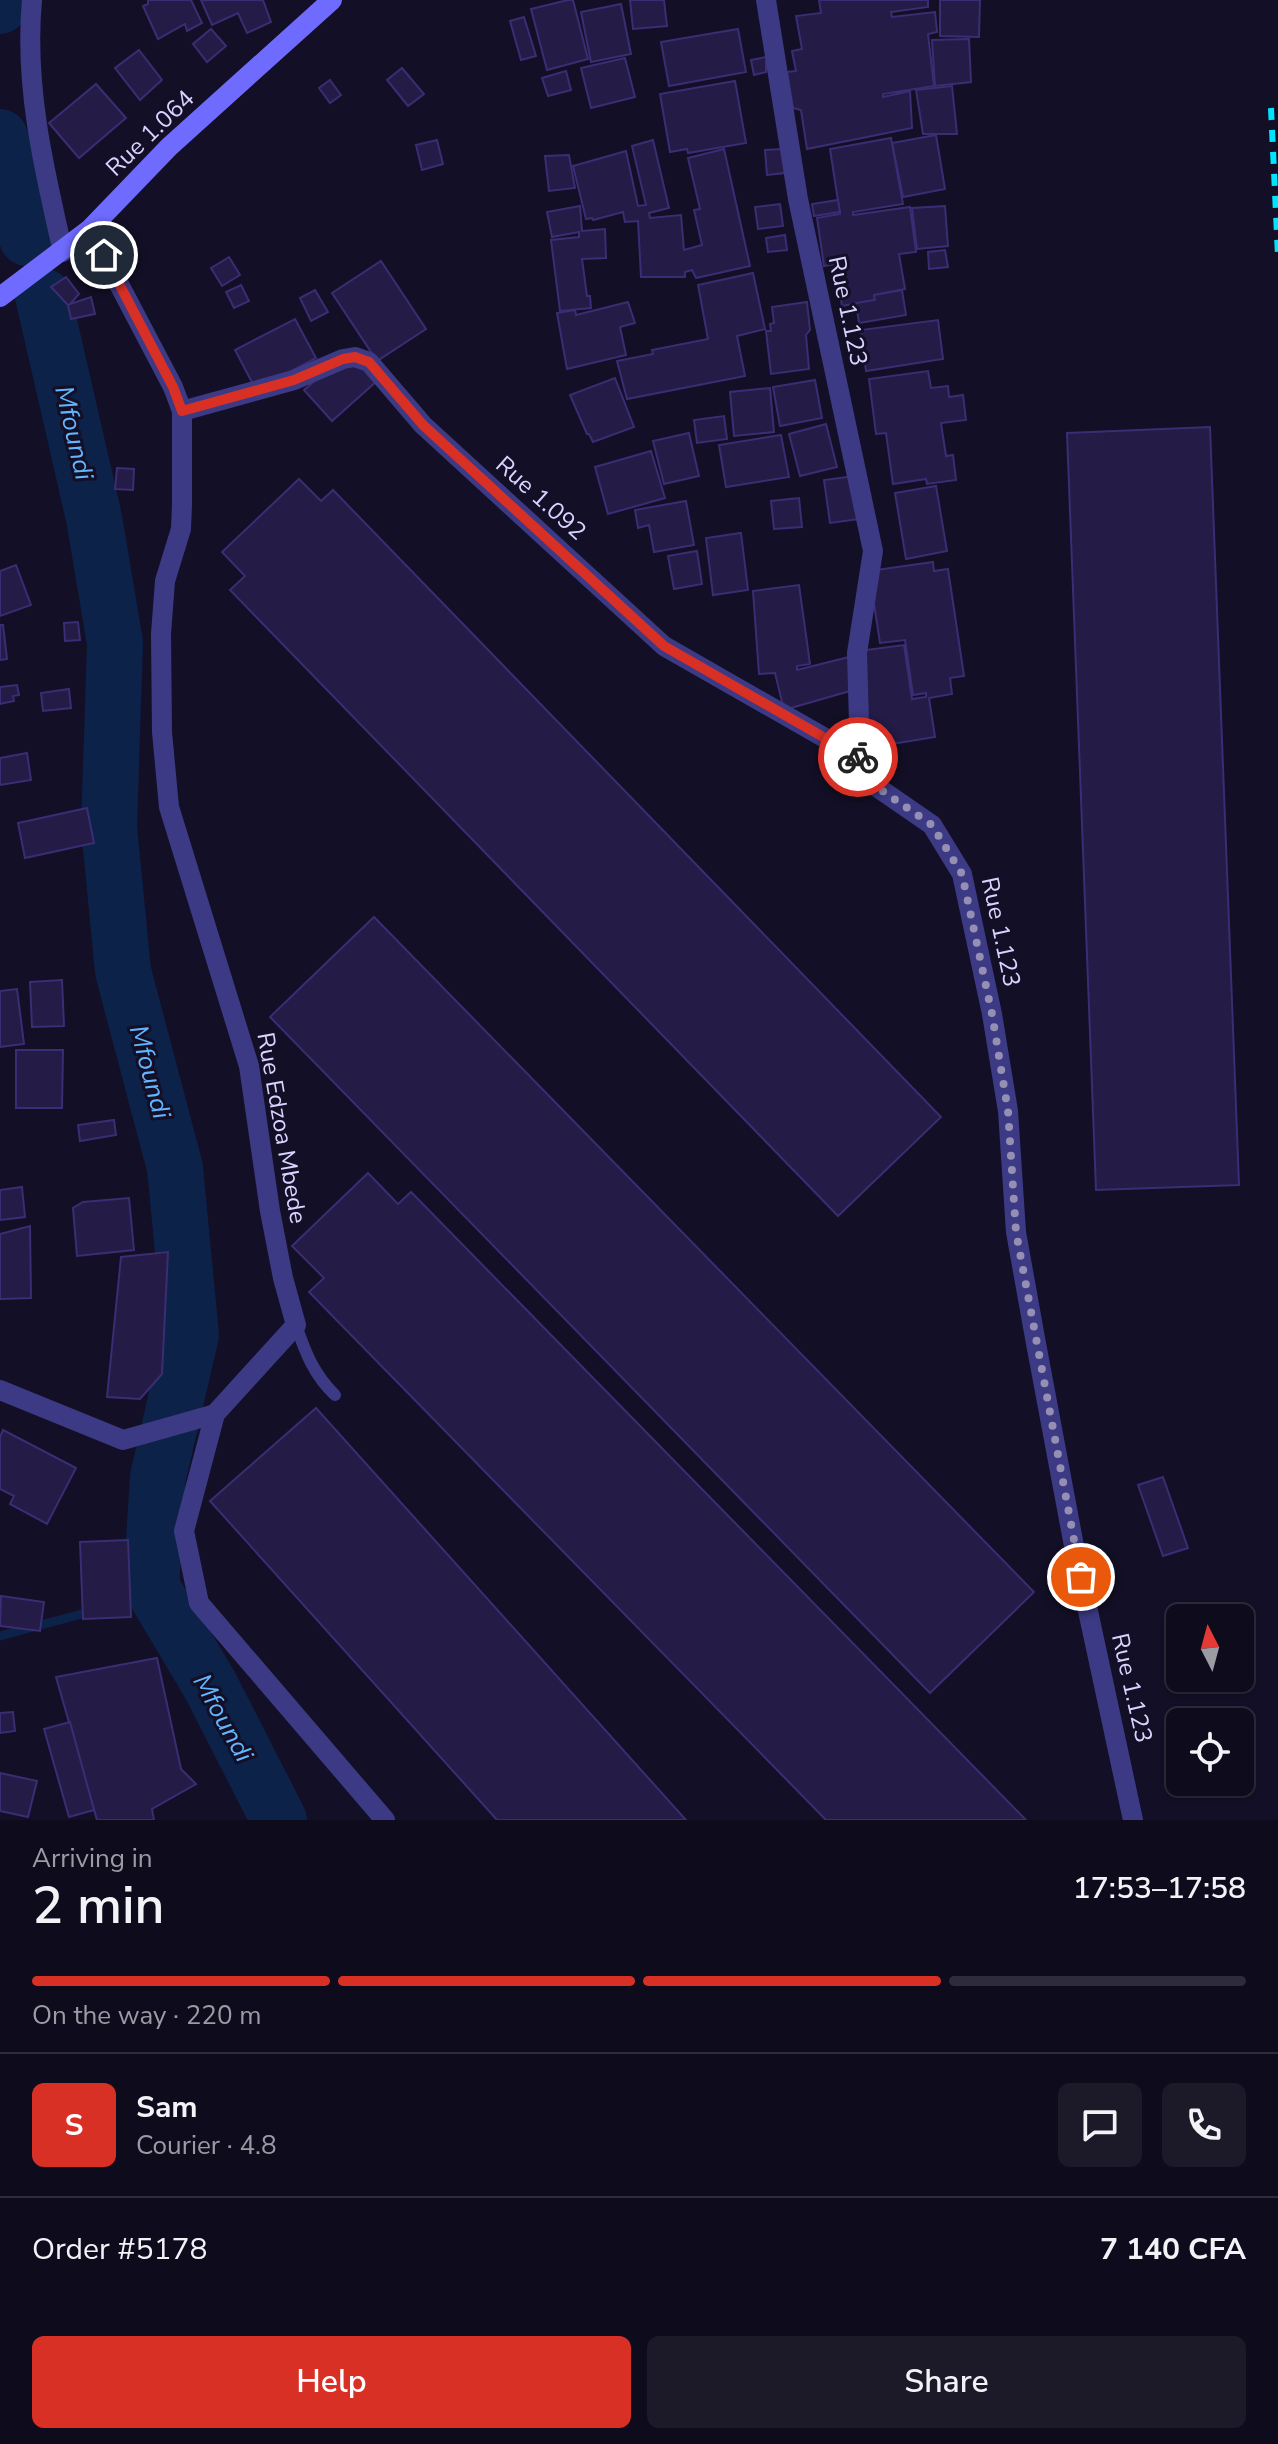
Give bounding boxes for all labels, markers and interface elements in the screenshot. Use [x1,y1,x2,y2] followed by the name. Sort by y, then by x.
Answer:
[99,83,201,183] street label: Rue 1.064
[70,221,138,289] pin
[82,233,126,277] icon: home
[821,253,875,369] street label: Rue 1.123
[46,383,102,484] water label: Mfoundi
[489,449,593,547] street label: Rue 1.092
[818,717,898,797] courier
[836,735,880,779] icon: bike
[974,874,1028,990] street label: Rue 1.123
[121,1021,180,1124] water label: Mfoundi
[249,1030,315,1226] street label: Rue Edzoa Mbede
[1047,1543,1115,1611] pin
[1059,1555,1103,1599] icon: bag
[1166,1604,1254,1692] north arrow
[1166,1604,1254,1796] map controls
[1104,1630,1160,1746] street label: Rue 1.123
[185,1668,262,1769] water label: Mfoundi
[1166,1708,1254,1796] button: locate
[32,1841,153,1876] text: Arriving in
[1073,1868,1246,1909] text: 17:53–17:58
[32,1870,165,1941] text: 2 min
[32,1998,261,2033] text: On the way · 220 m
[1058,2083,1142,2167] button: chat
[1162,2083,1246,2167] button: phone
[136,2087,198,2128] text: Sam
[65,2105,83,2146] text: S
[136,2128,277,2163] text: Courier · 4.8
[32,2229,207,2270] text: Order #5178
[1100,2229,1246,2270] text: 7 140 CFA
[32,2336,631,2428] button: Help
[647,2336,1246,2428] button: Share

